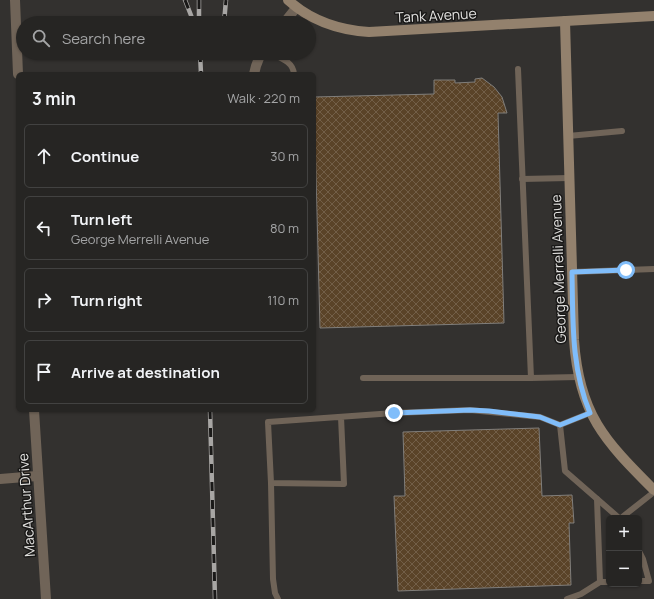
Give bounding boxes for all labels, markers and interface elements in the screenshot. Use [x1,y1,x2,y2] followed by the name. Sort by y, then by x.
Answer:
[395,3,477,27] street label: Tank Avenue
[16,16,316,60] search box
[30,27,52,49] icon: search
[62,28,145,49] text: Search here
[32,87,76,110] text: 3 min
[227,89,300,107] text: Walk · 220 m
[33,145,55,167] icon: ahead
[71,146,139,167] text: Continue
[270,147,299,165] text: 30 m
[546,194,570,344] street label: George Merrelli Avenue
[71,209,133,230] text: Turn left
[33,217,55,239] icon: left
[270,219,299,237] text: 80 m
[71,230,209,248] text: George Merrelli Avenue
[617,261,635,279] route start
[33,289,55,311] icon: right
[71,290,142,311] text: Turn right
[267,291,299,309] text: 110 m
[33,361,55,383] icon: arrive
[71,362,220,383] text: Arrive at destination
[385,404,403,422] route end
[13,452,39,558] street label: MacArthur Drive
[606,515,642,587] map controls
[606,515,642,551] button: +
[606,551,642,587] button: −

